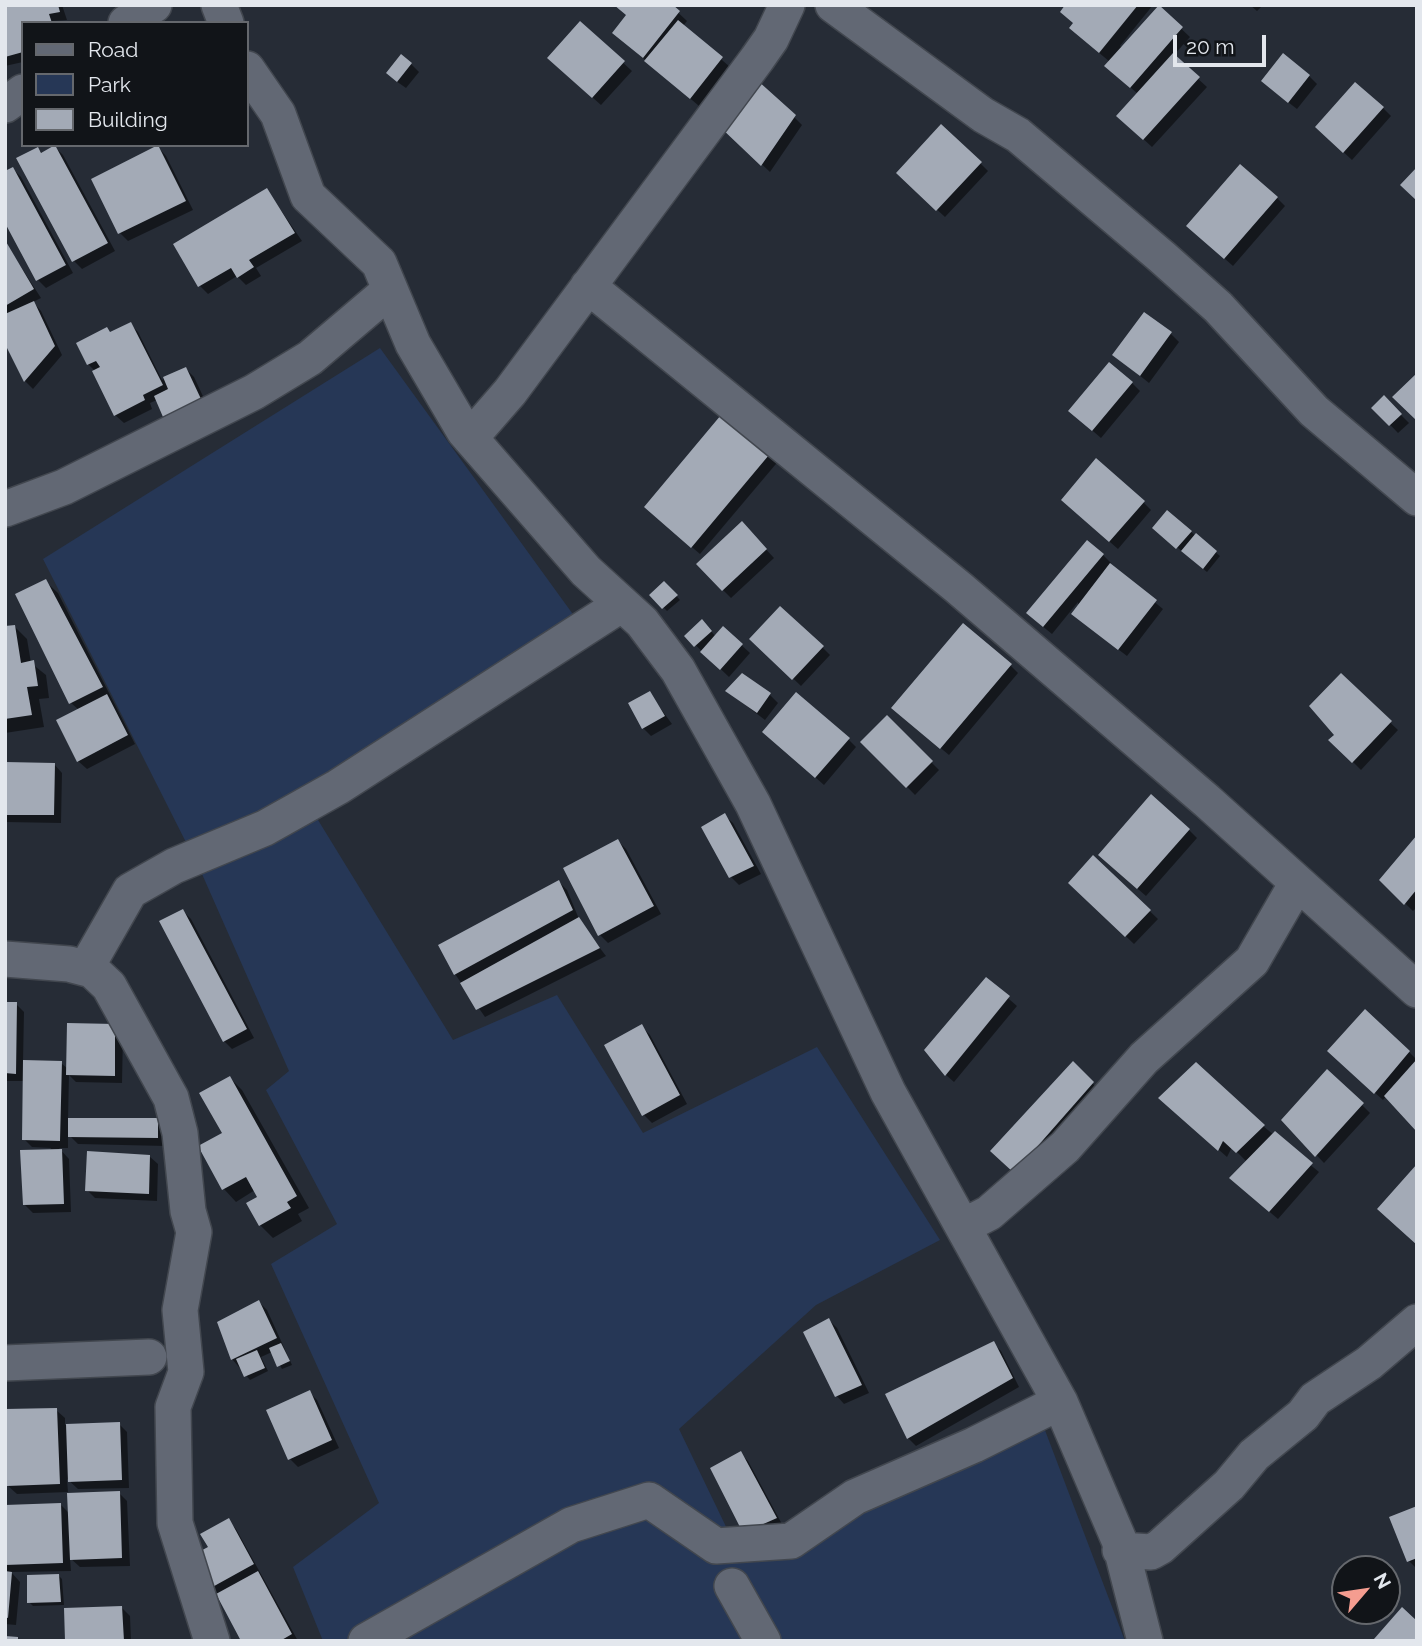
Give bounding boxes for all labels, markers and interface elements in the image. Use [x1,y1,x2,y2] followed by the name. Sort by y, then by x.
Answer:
[21,21,248,147] legend
[1177,21,1270,65] scale bar
[1186,34,1234,59] text: 20 m
[88,37,138,62] text: Road
[88,72,131,97] text: Park
[88,107,168,132] text: Building
[1331,1555,1401,1625] north arrow
[1369,1569,1396,1592] text: N

